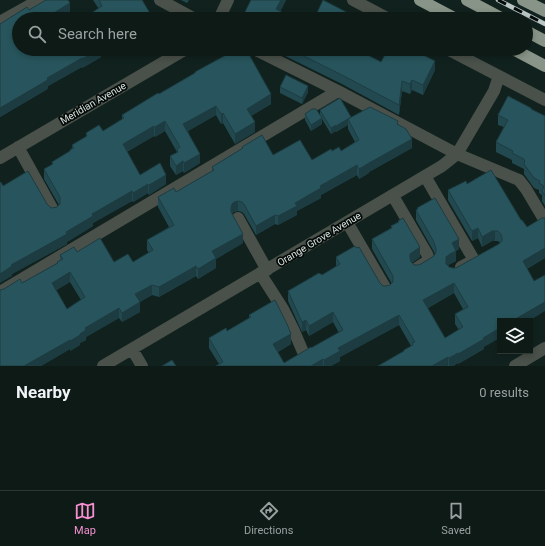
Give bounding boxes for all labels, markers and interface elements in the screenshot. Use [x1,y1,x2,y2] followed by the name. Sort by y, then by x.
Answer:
[12,12,533,56] search box
[26,23,48,45] icon: search
[58,25,137,43] text: Search here
[58,80,128,126] street label: Meridian Avenue
[275,210,363,268] street label: Orange Grove Avenue
[497,318,533,354] map controls
[497,318,533,354] button: layers
[16,382,71,402] text: Nearby
[479,385,529,400] text: 0 results
[74,500,96,537] tab: Map
[244,500,293,537] tab: Directions
[441,500,471,537] tab: Saved

